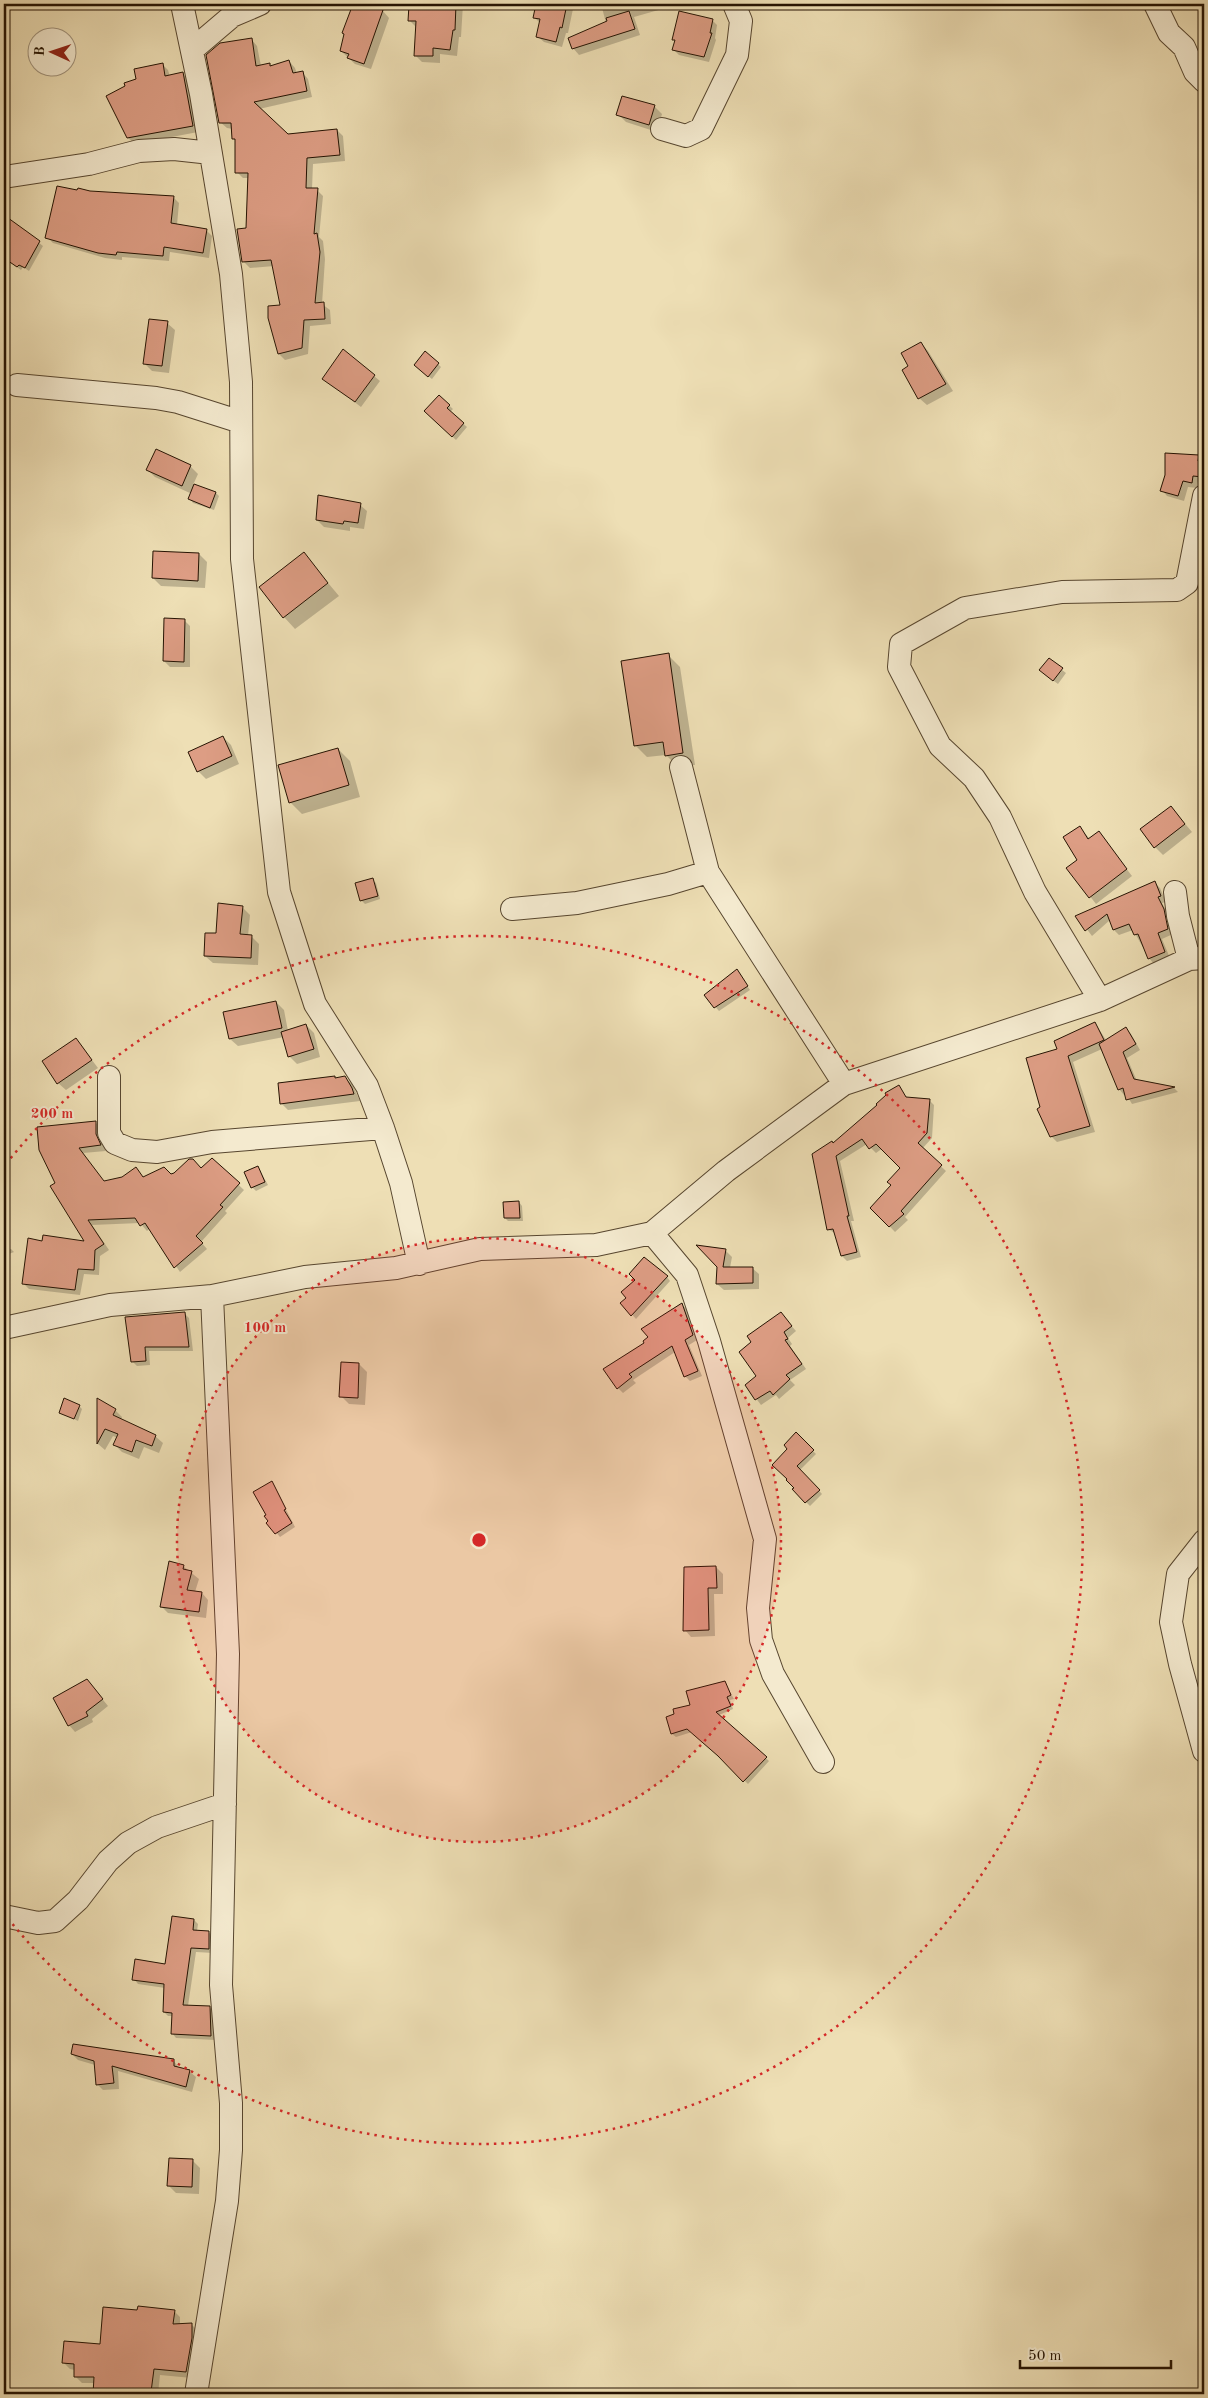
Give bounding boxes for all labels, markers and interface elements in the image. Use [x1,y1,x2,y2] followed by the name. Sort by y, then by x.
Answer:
[28,28,78,78] north arrow
[33,46,47,57] text: B
[31,1107,73,1122] text: 200 m
[244,1321,286,1336] text: 100 m
[470,1531,488,1549] centre of rings
[1020,2338,1172,2370] scale bar
[1028,2349,1062,2364] text: 50 m

